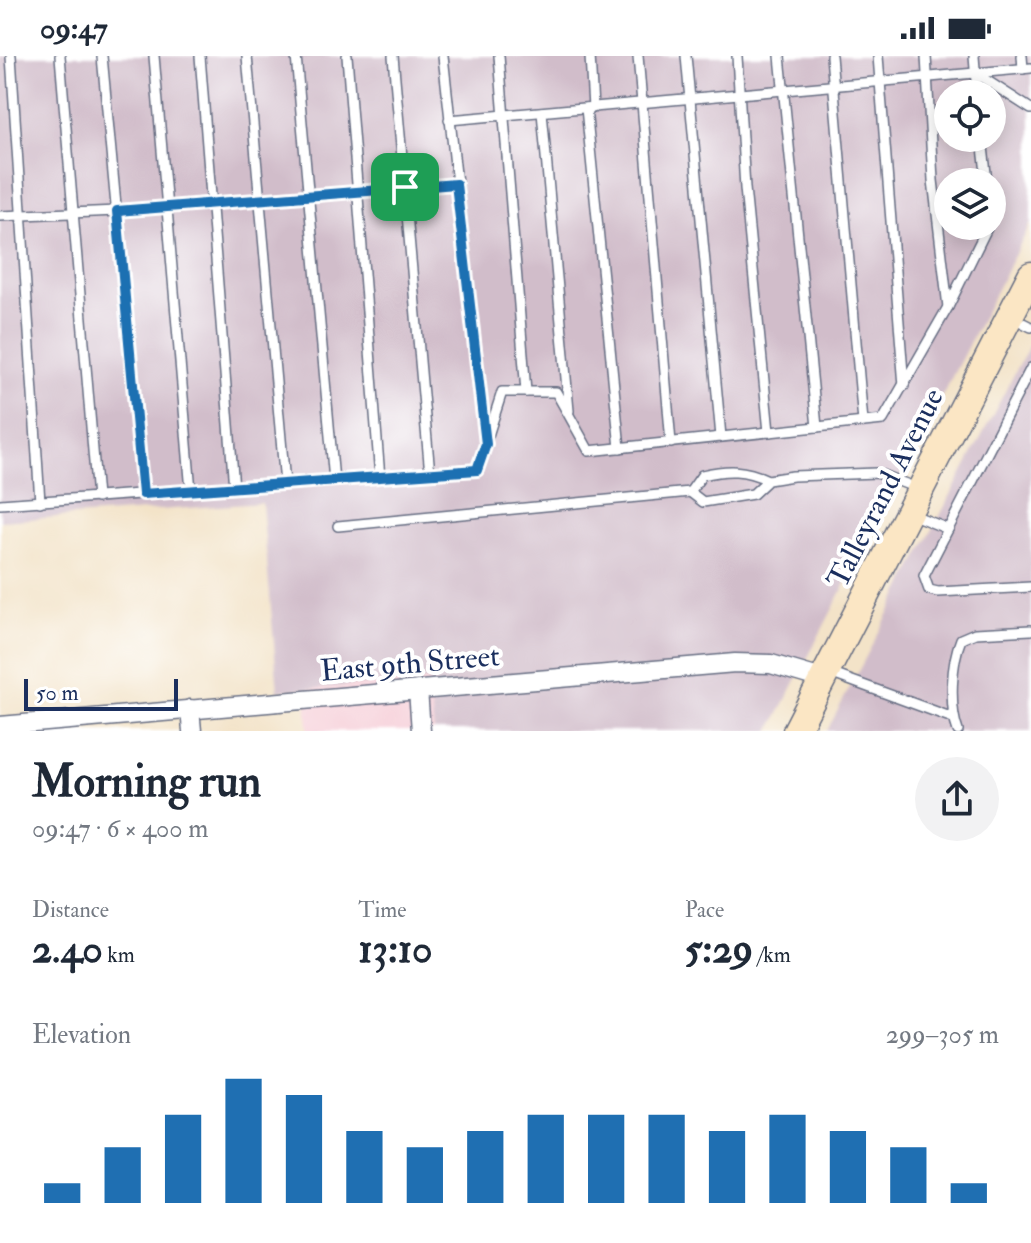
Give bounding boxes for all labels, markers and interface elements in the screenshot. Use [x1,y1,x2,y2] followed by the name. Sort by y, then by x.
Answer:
[40,10,107,47] text: 09:47
[934,80,1006,240] map controls
[934,80,1006,152] button: locate
[371,153,439,221] pin
[383,165,427,209] icon: arrive
[934,168,1006,240] button: layers
[819,382,952,594] street label: Talleyrand Avenue
[319,637,501,690] street label: East 9th Street
[24,675,178,711] scale bar
[36,679,78,707] text: 50 m
[32,755,261,810] text: Morning run
[915,757,999,841] button: share
[32,813,208,845] text: 09:47 · 6 × 400 m
[32,896,109,924] text: Distance
[358,896,406,924] text: Time
[685,896,724,924] text: Pace
[32,924,103,975] text: 2.40
[358,924,432,975] text: 13:10
[685,924,753,975] text: 5:29
[103,941,135,969] text: km
[753,941,791,969] text: /km
[32,1019,131,1051] text: Elevation
[886,1019,999,1051] text: 299–305 m

